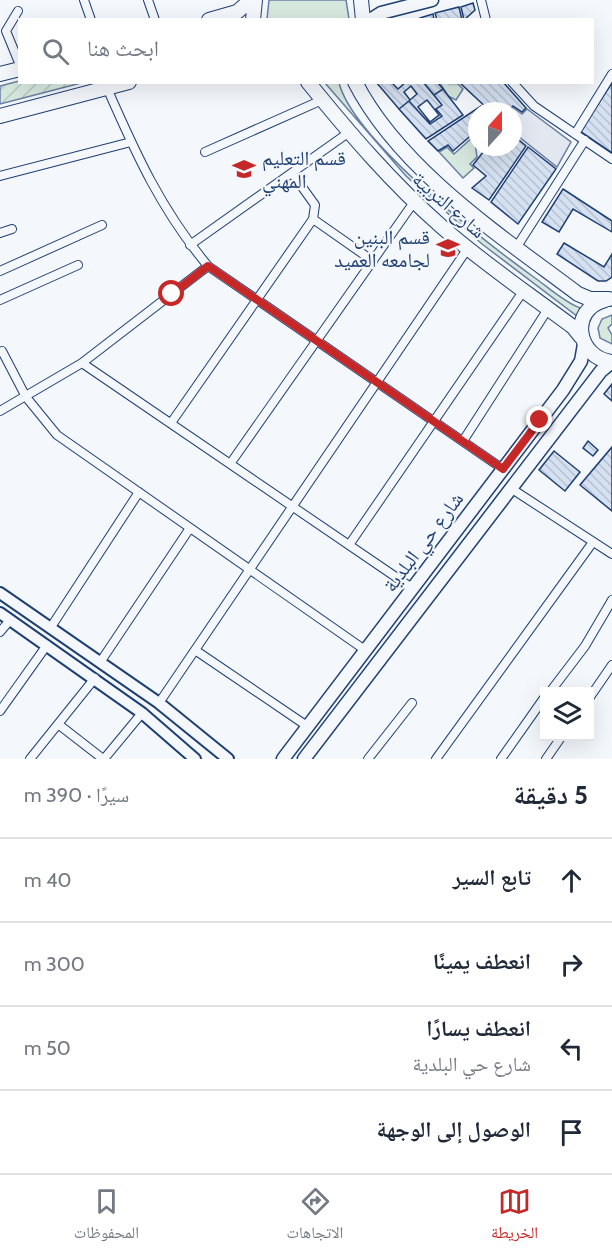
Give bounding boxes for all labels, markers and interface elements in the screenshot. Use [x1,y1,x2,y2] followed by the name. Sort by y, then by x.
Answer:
[18,18,594,84] search box
[39,35,72,68] icon: search
[87,35,159,62] text: ابحث هنا
[468,102,522,156] north arrow
[262,146,346,197] place label: قسم التعليم المهني
[231,156,257,182] school or university icon: قسم التعليم المهني
[407,167,490,244] street label: شارع التربية
[334,225,430,272] place label: قسم البنين لجامعه العميد
[435,235,461,261] school or university icon: قسم البنين لجامعه العميد
[158,280,184,306] route start
[526,406,552,432] route end
[378,487,472,599] street label: شارع حي البلدية
[540,687,594,741] map controls
[540,687,594,741] button: layers
[514,779,588,811] text: 5 دقيقة
[24,783,129,807] text: سيرًا · 390 m
[453,864,531,891] text: تابع السير
[555,864,588,897] icon: ahead
[24,868,72,892] text: 40 m
[433,948,531,975] text: انعطف يمينًا
[555,948,588,981] icon: right
[24,952,85,976] text: 300 m
[426,1015,531,1042] text: انعطف يسارًا
[555,1032,588,1065] icon: left
[24,1036,71,1060] text: 50 m
[412,1052,531,1076] text: شارع حي البلدية
[376,1116,531,1143] text: الوصول إلى الوجهة
[555,1116,588,1149] icon: arrive
[74,1185,139,1248] tab: المحفوظات
[287,1185,343,1248] tab: الاتجاهات
[491,1185,538,1248] tab: الخريطة

